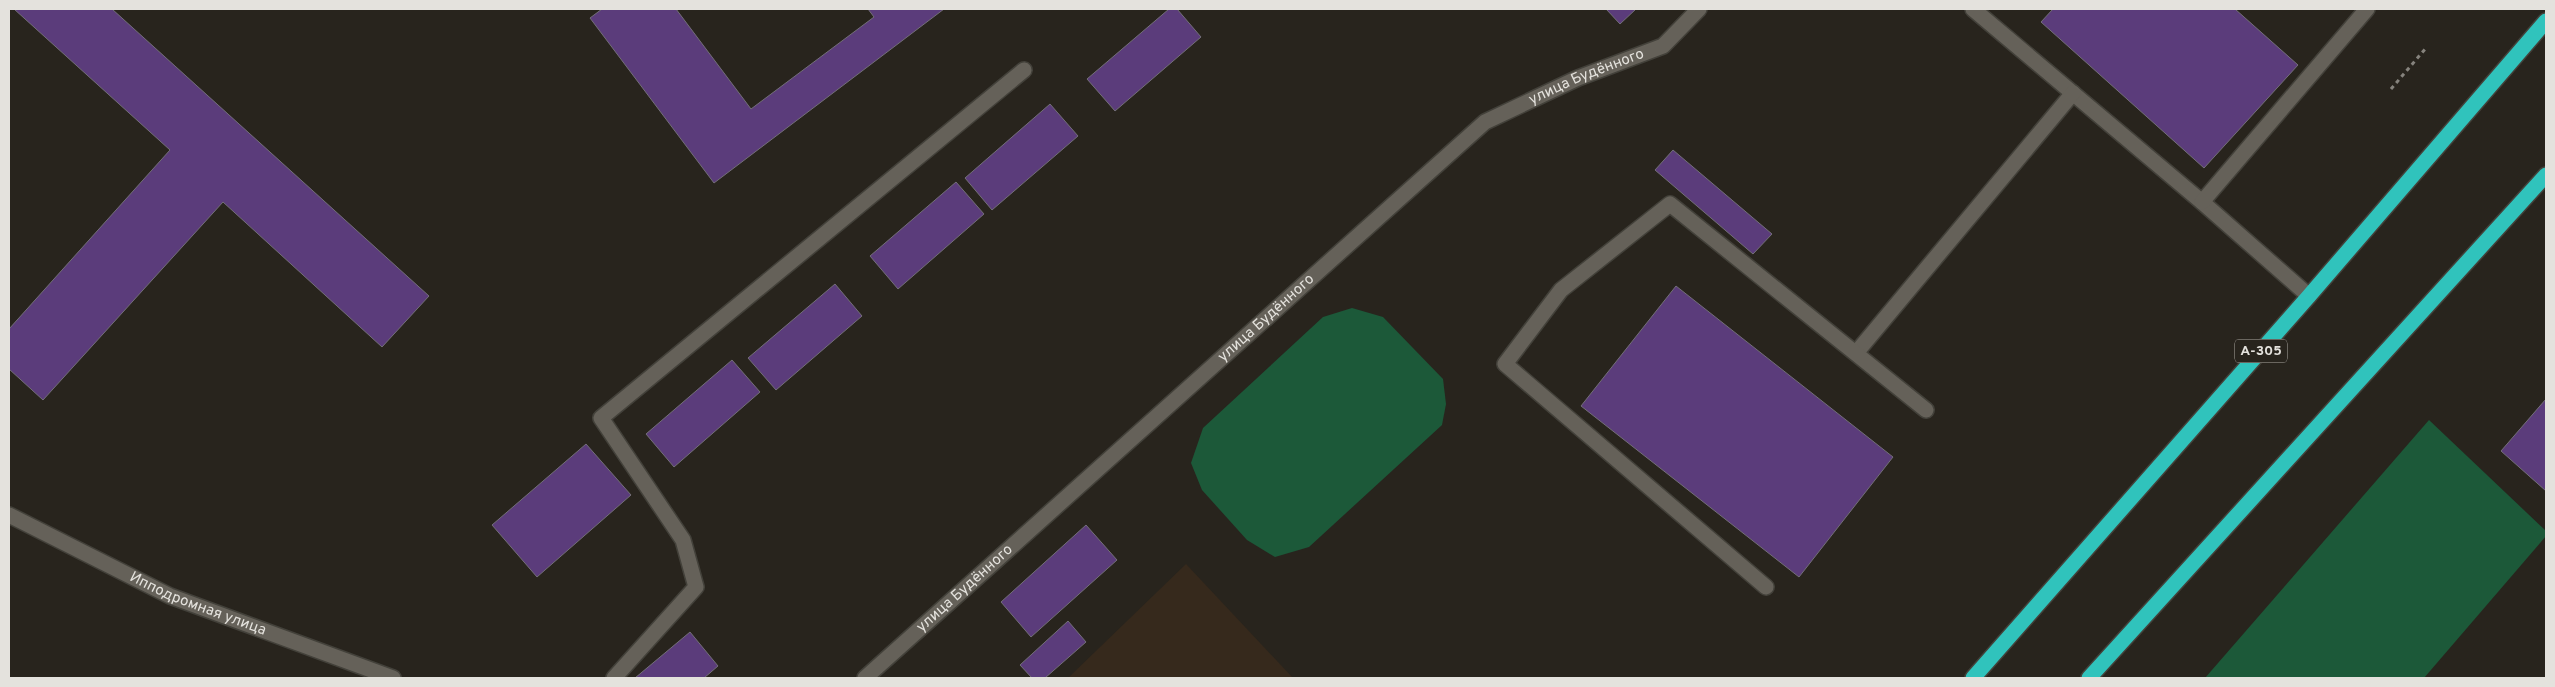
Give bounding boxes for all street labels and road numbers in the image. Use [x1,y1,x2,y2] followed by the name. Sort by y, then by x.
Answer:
[1526,44,1647,109] street label: улица Будённого
[1214,270,1318,366] street label: улица Будённого
[2235,340,2287,362] road number: А-305
[913,540,1017,637] street label: улица Будённого
[126,568,269,640] street label: Ипподромная улица

